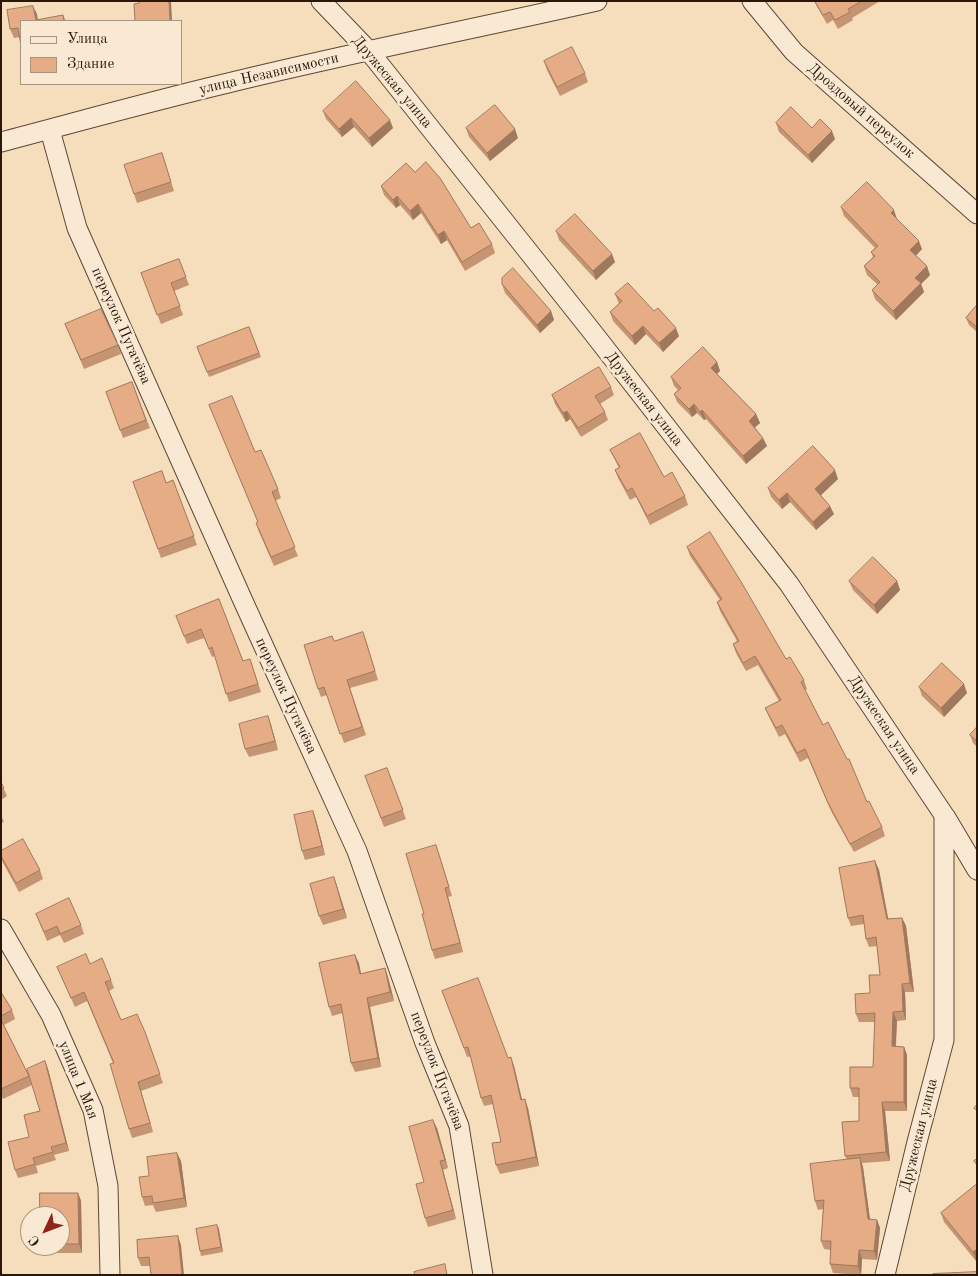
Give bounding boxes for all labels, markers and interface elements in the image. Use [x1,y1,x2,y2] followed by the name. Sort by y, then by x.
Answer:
[20,20,182,85] legend
[67,32,108,47] text: Улица
[348,32,436,132] street label: Дружеская улица
[197,49,341,99] street label: улица Независимости
[67,57,114,72] text: Здание
[804,59,918,163] street label: Дроздовый переулок
[87,265,155,387] street label: переулок Пугачёва
[601,348,687,450] street label: Дружеская улица
[251,635,321,757] street label: переулок Пугачёва
[844,672,924,778] street label: Дружеская улица
[406,1009,468,1133] street label: переулок Пугачёва
[54,1038,102,1122] street label: улица 1 Мая
[896,1077,942,1193] street label: Дружеская улица
[20,1206,70,1256] north arrow
[26,1232,43,1249] text: С

